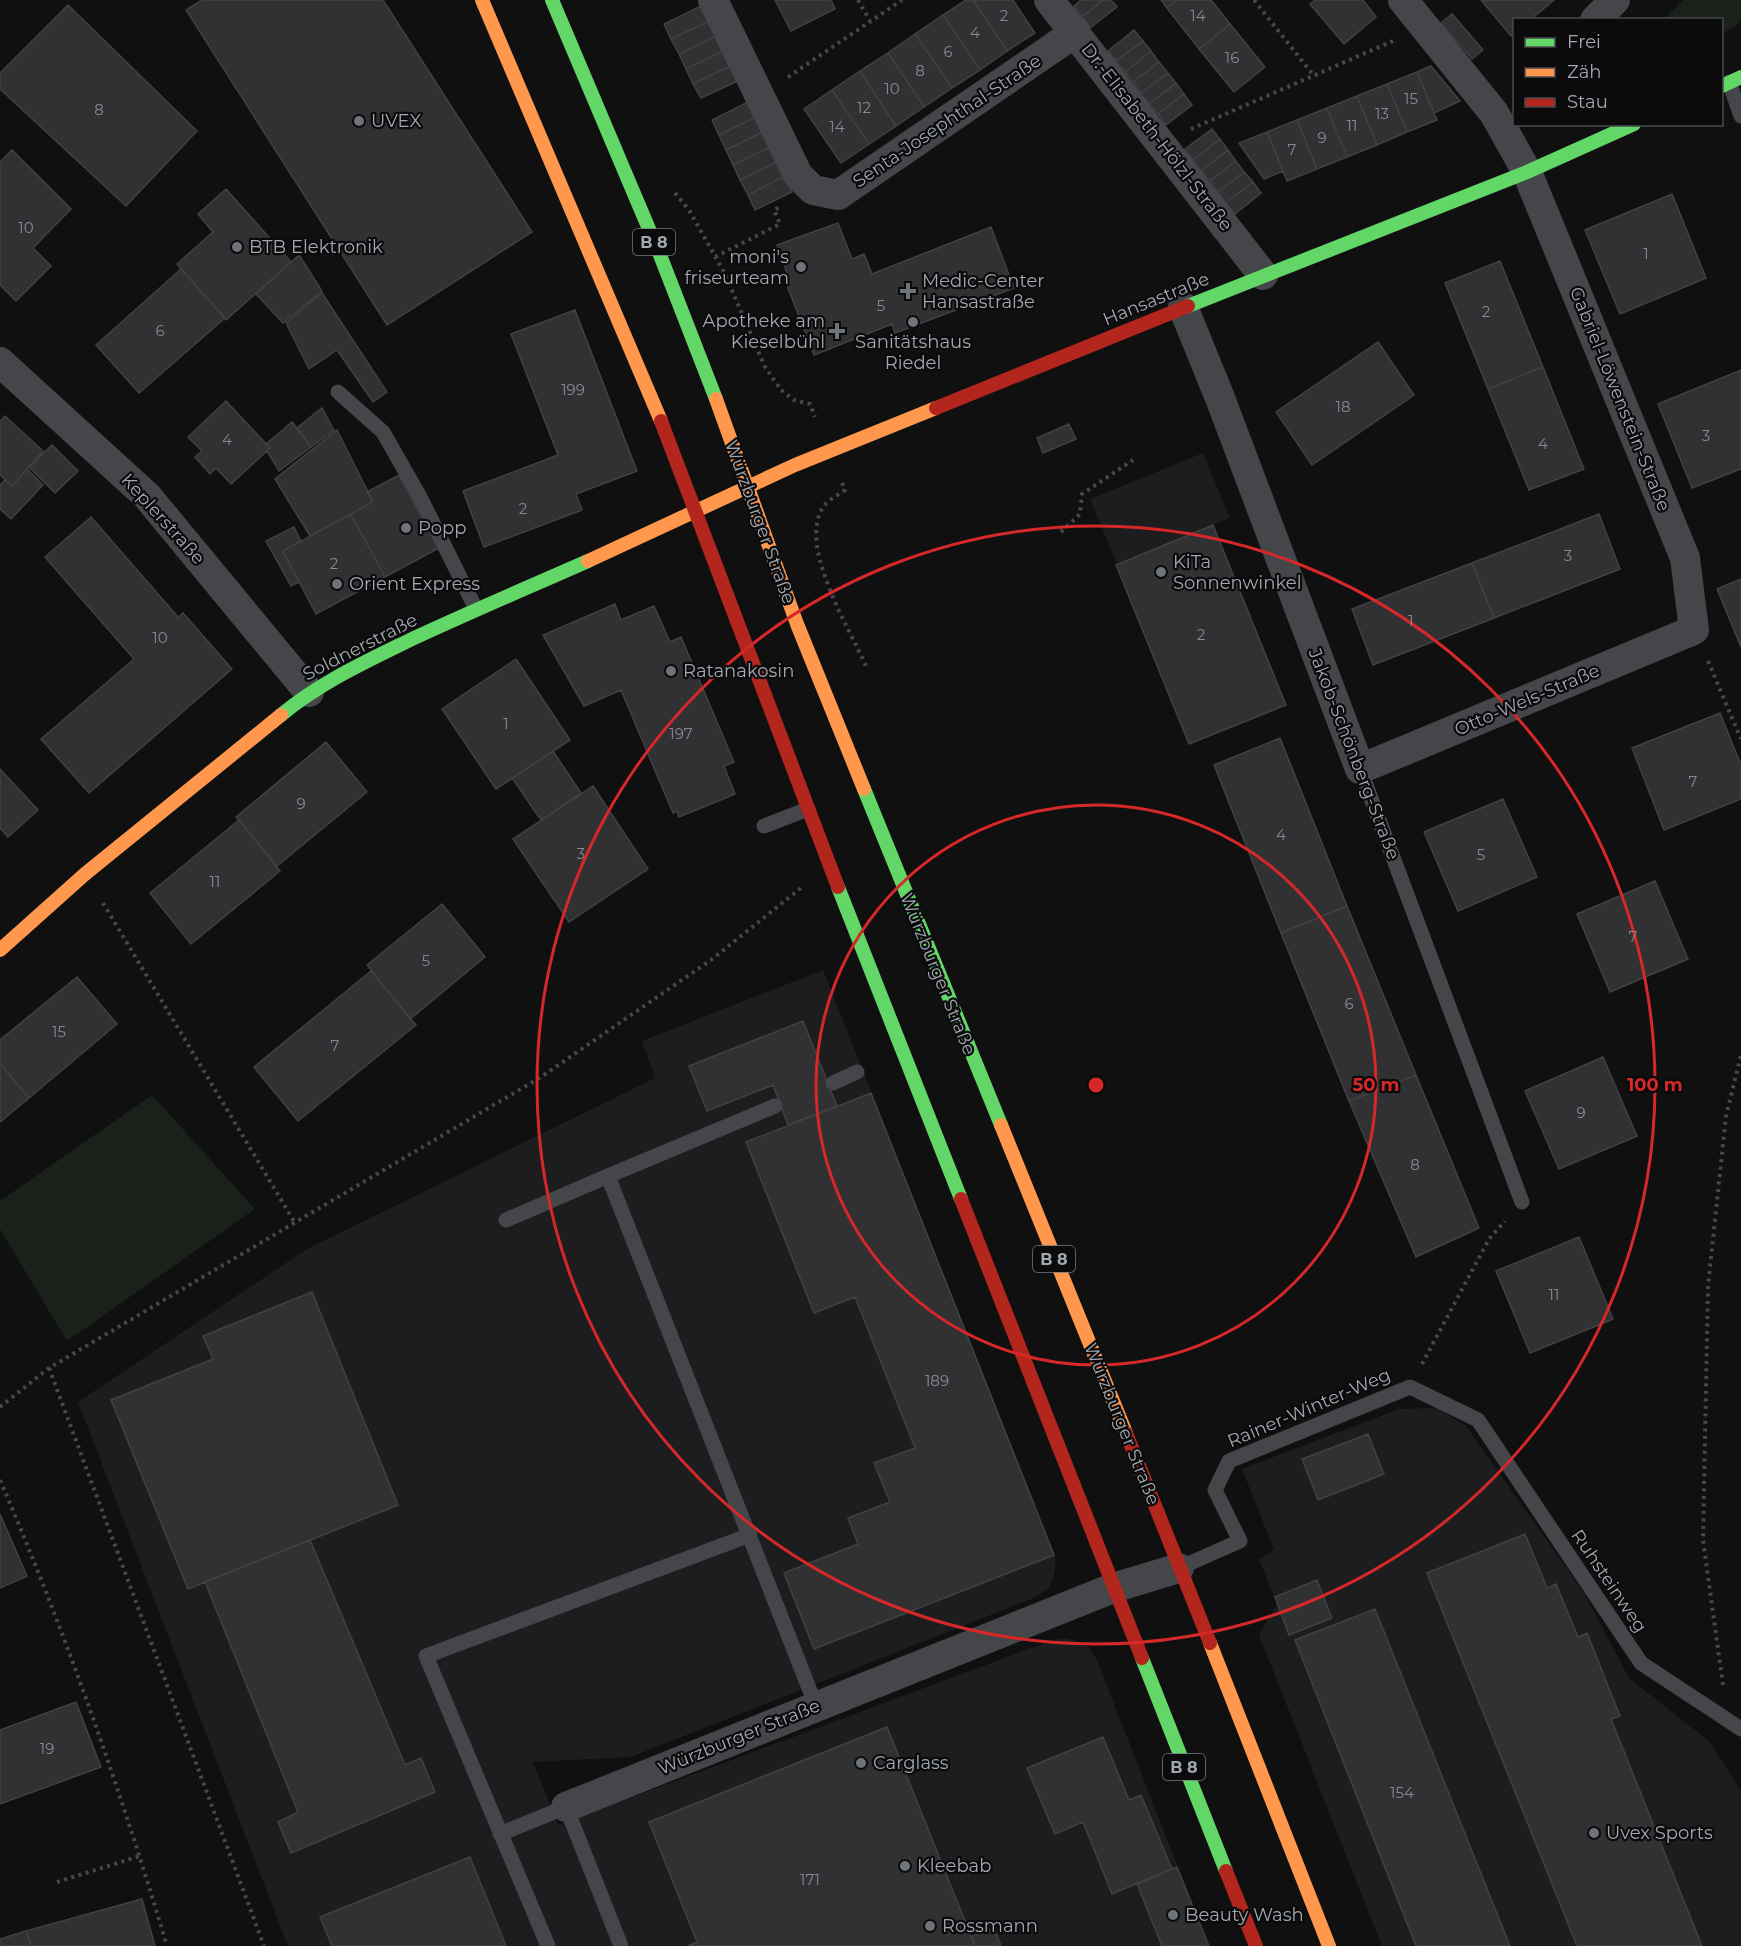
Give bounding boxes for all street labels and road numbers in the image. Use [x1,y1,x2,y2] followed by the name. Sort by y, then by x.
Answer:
[1077,39,1237,236] street label: Dr.-Elisabeth-Hölzl-Straße
[849,50,1045,192] street label: Senta-Josephthal-Straße
[633,229,675,255] road number: B 8
[1100,268,1213,330] street label: Hansastraße
[1565,284,1675,514] street label: Gabriel-Löwenstein-Straße
[720,437,800,607] street label: Würzburger Straße
[117,469,210,569] street label: Keplerstraße
[299,609,421,685] street label: Soldnerstraße
[1303,644,1405,863] street label: Jakob-Schönberg-Straße
[1451,659,1603,741] street label: Otto-Wels-Straße
[895,890,981,1058] street label: Würzburger Straße
[1033,1246,1075,1272] road number: B 8
[1079,1340,1165,1508] street label: Würzburger Straße
[1224,1364,1394,1452] street label: Rainer-Winter-Weg
[1566,1525,1652,1637] street label: Ruhsteinweg
[655,1694,823,1780] street label: Würzburger Straße
[1163,1754,1205,1780] road number: B 8

